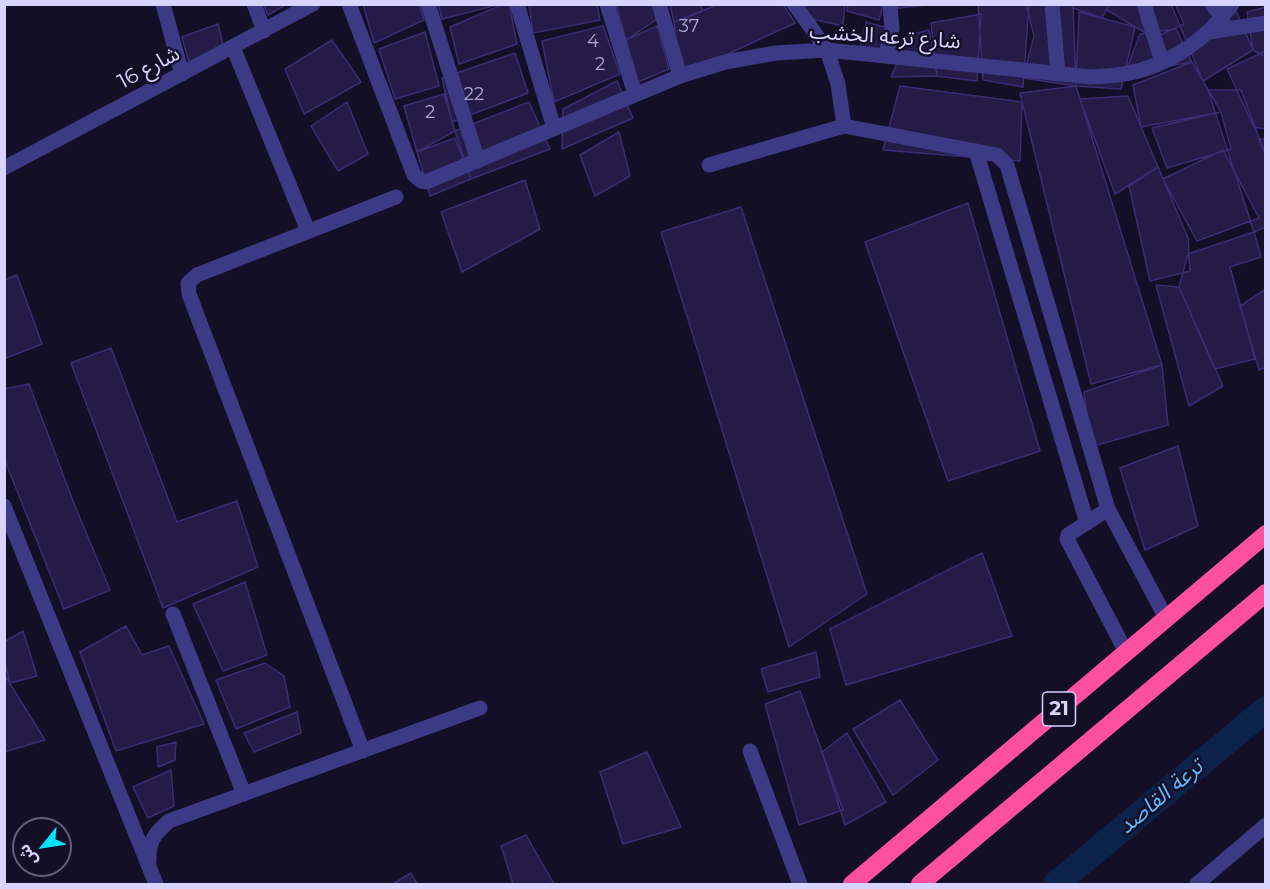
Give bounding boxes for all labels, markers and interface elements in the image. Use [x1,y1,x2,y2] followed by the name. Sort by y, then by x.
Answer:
[679,16,699,38] house number: 37
[809,19,961,55] street label: شارع ترعه الخشب
[587,31,599,53] house number: 4
[114,41,184,95] street label: شارع 16
[595,54,605,76] house number: 2
[464,84,484,106] house number: 22
[425,102,435,124] house number: 2
[1042,692,1076,726] road number: 21
[1113,754,1209,840] water label: ترعة القاصد
[12,817,72,877] north arrow
[14,841,41,869] text: ش

